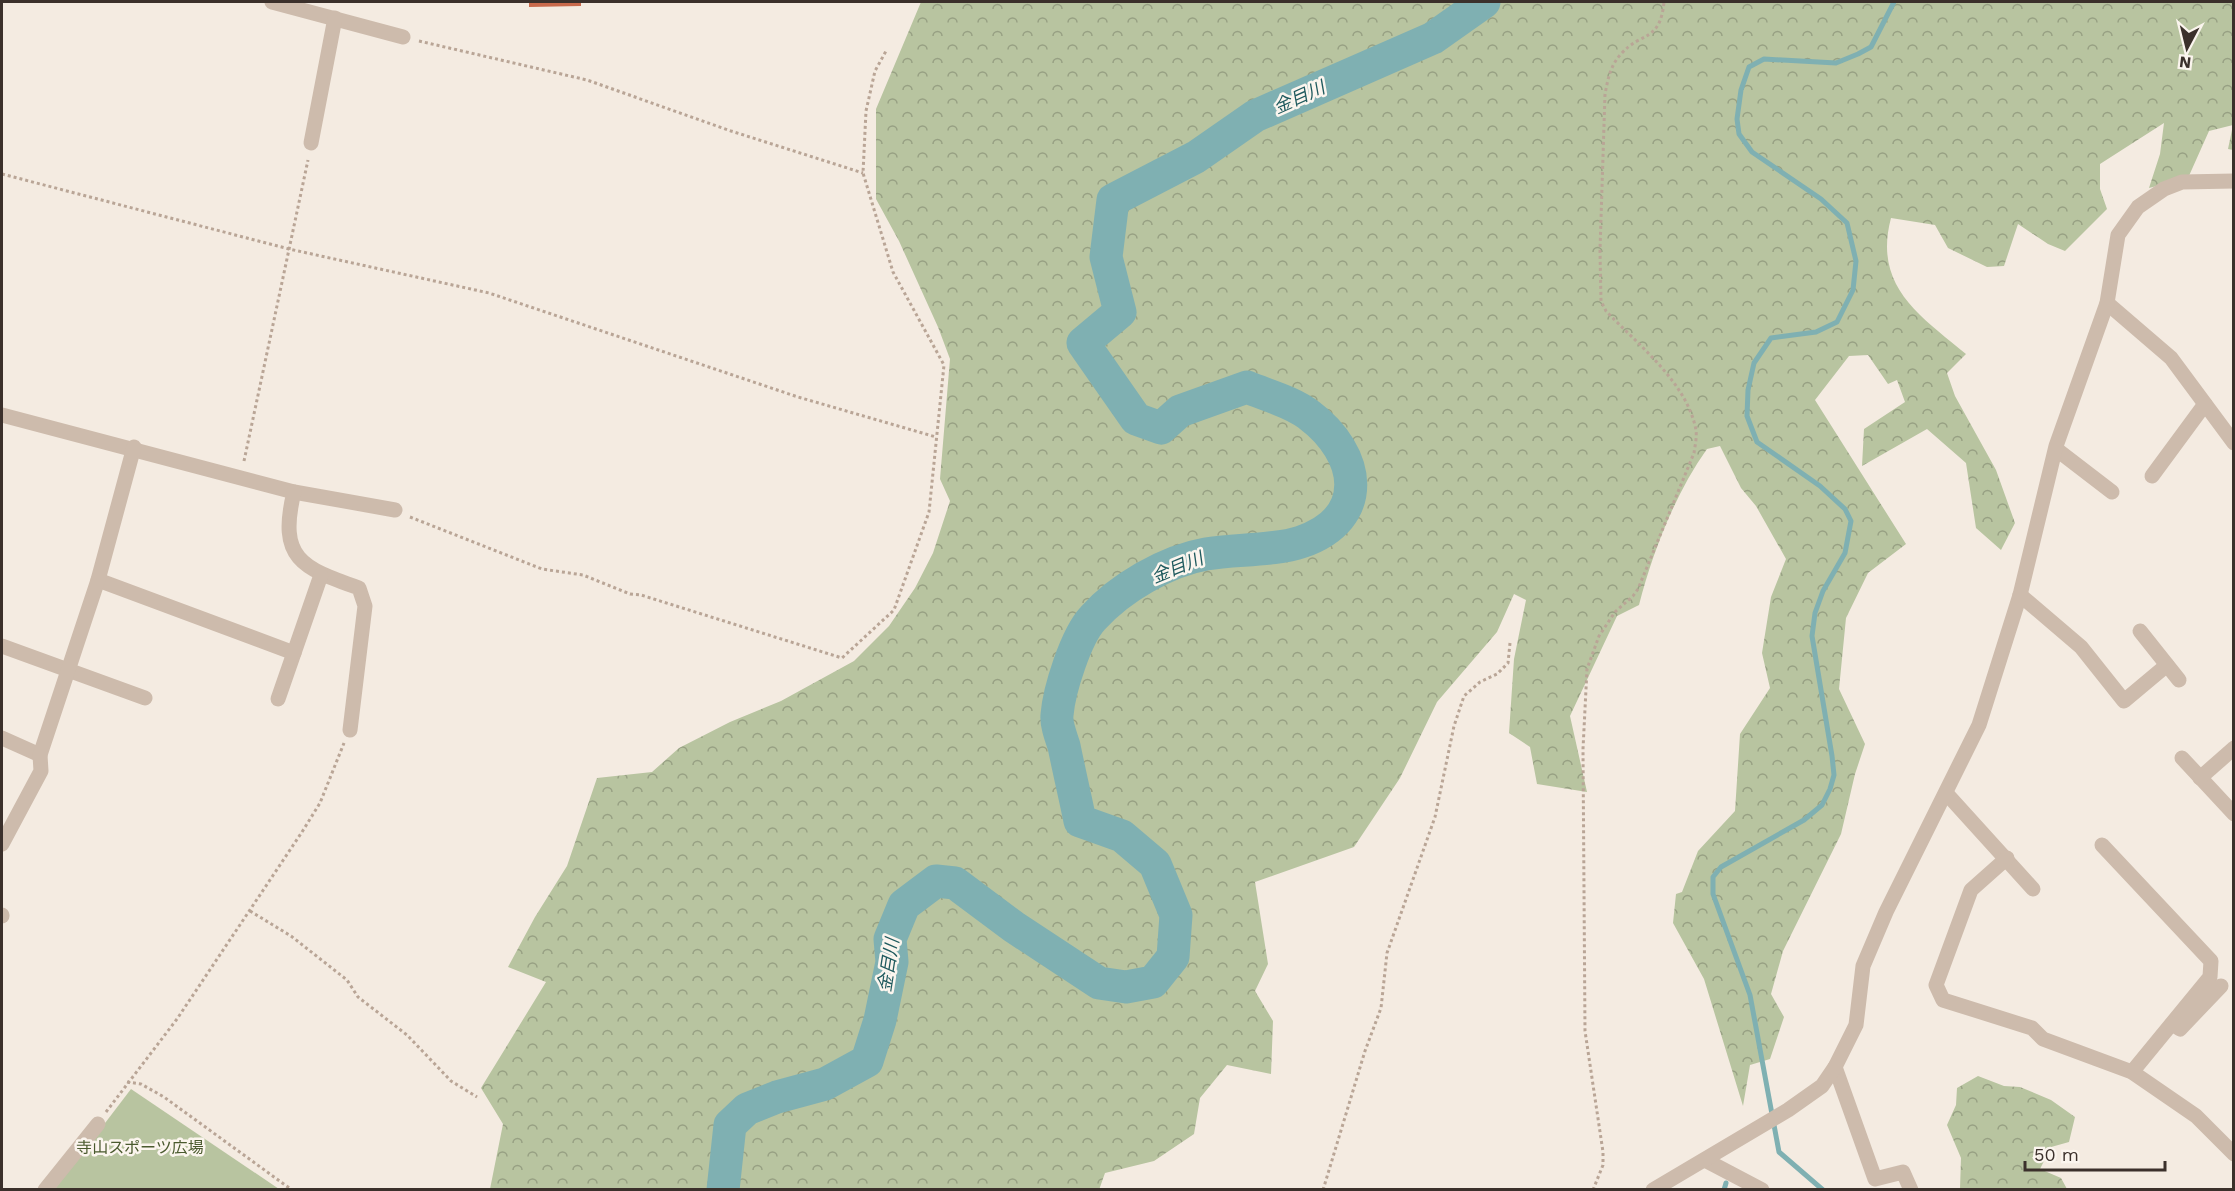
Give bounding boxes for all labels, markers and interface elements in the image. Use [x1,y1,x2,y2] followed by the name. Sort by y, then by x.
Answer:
[2157,18,2217,78] north arrow
[2178,52,2192,73] text: N
[1270,76,1330,118] water label: 金目川
[1148,546,1208,587] water label: 金目川
[873,935,903,993] water label: 金目川
[2025,1134,2164,1172] scale bar
[76,1138,204,1157] park label: 寺山スポーツ広場
[2034,1144,2079,1165] text: 50 m

